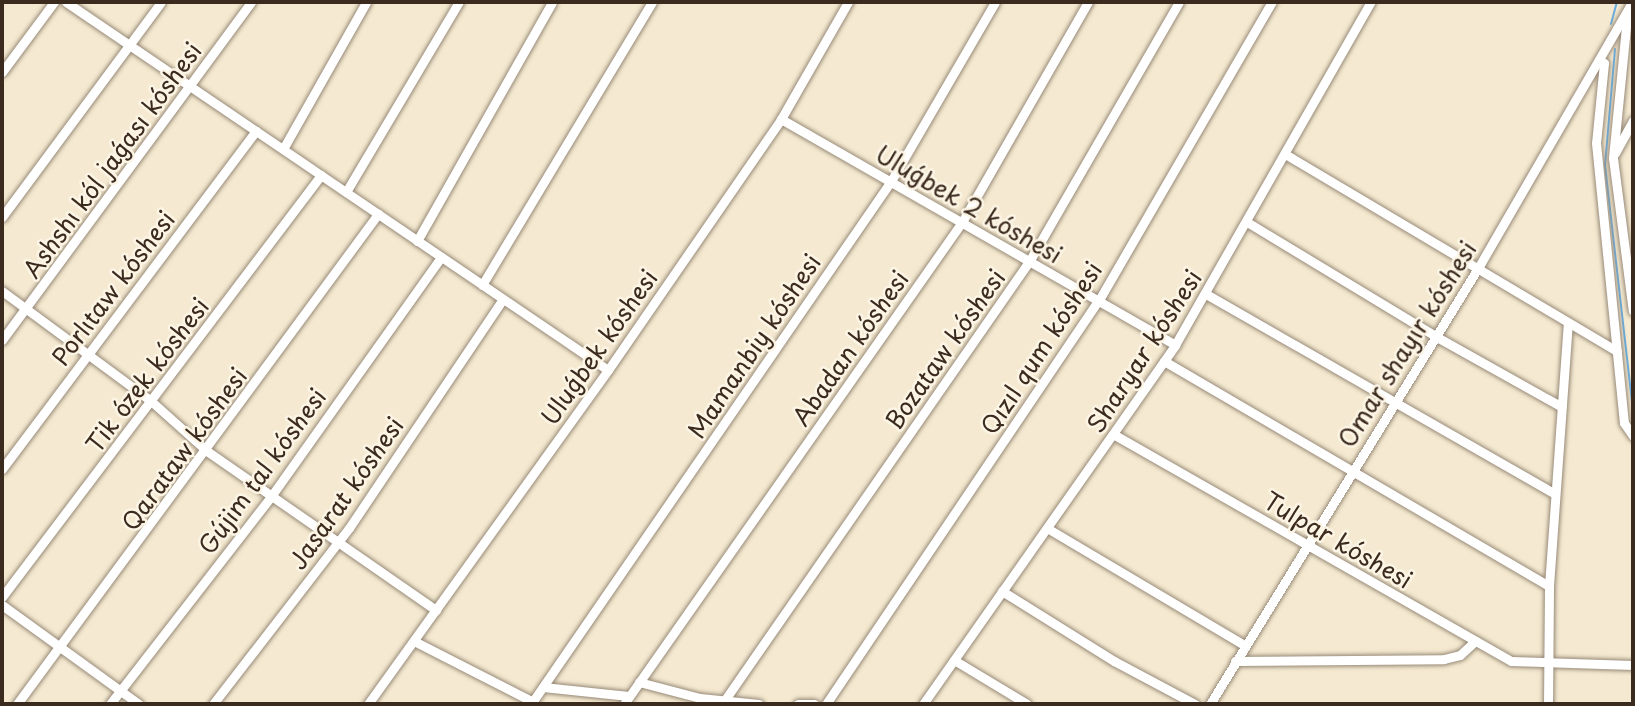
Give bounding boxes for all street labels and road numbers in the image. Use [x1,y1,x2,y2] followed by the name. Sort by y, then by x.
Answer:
[16,36,208,284] street label: Ashshı kól jaǵası kóshesi
[871,139,1067,269] street label: Uluǵbek 2 kóshesi
[46,205,180,371] street label: Porlıtaw kóshesi
[1332,235,1482,453] street label: Omar shayır kóshesi
[682,248,826,444] street label: Mamanbiy kóshesi
[975,256,1107,440] street label: Qızıl qum kóshesi
[534,263,664,431] street label: Uluǵbek kóshesi
[879,263,1011,435] street label: Bozataw kóshesi
[786,265,914,431] street label: Abadan kóshesi
[1081,265,1207,437] street label: Sharyar kóshesi
[79,291,215,459] street label: Tik ózek kóshesi
[115,362,253,536] street label: Qarataw kóshesi
[192,382,332,560] street label: Gújim tal kóshesi
[282,411,410,575] street label: Jasarat kóshesi
[1259,486,1417,594] street label: Tulpar kóshesi

